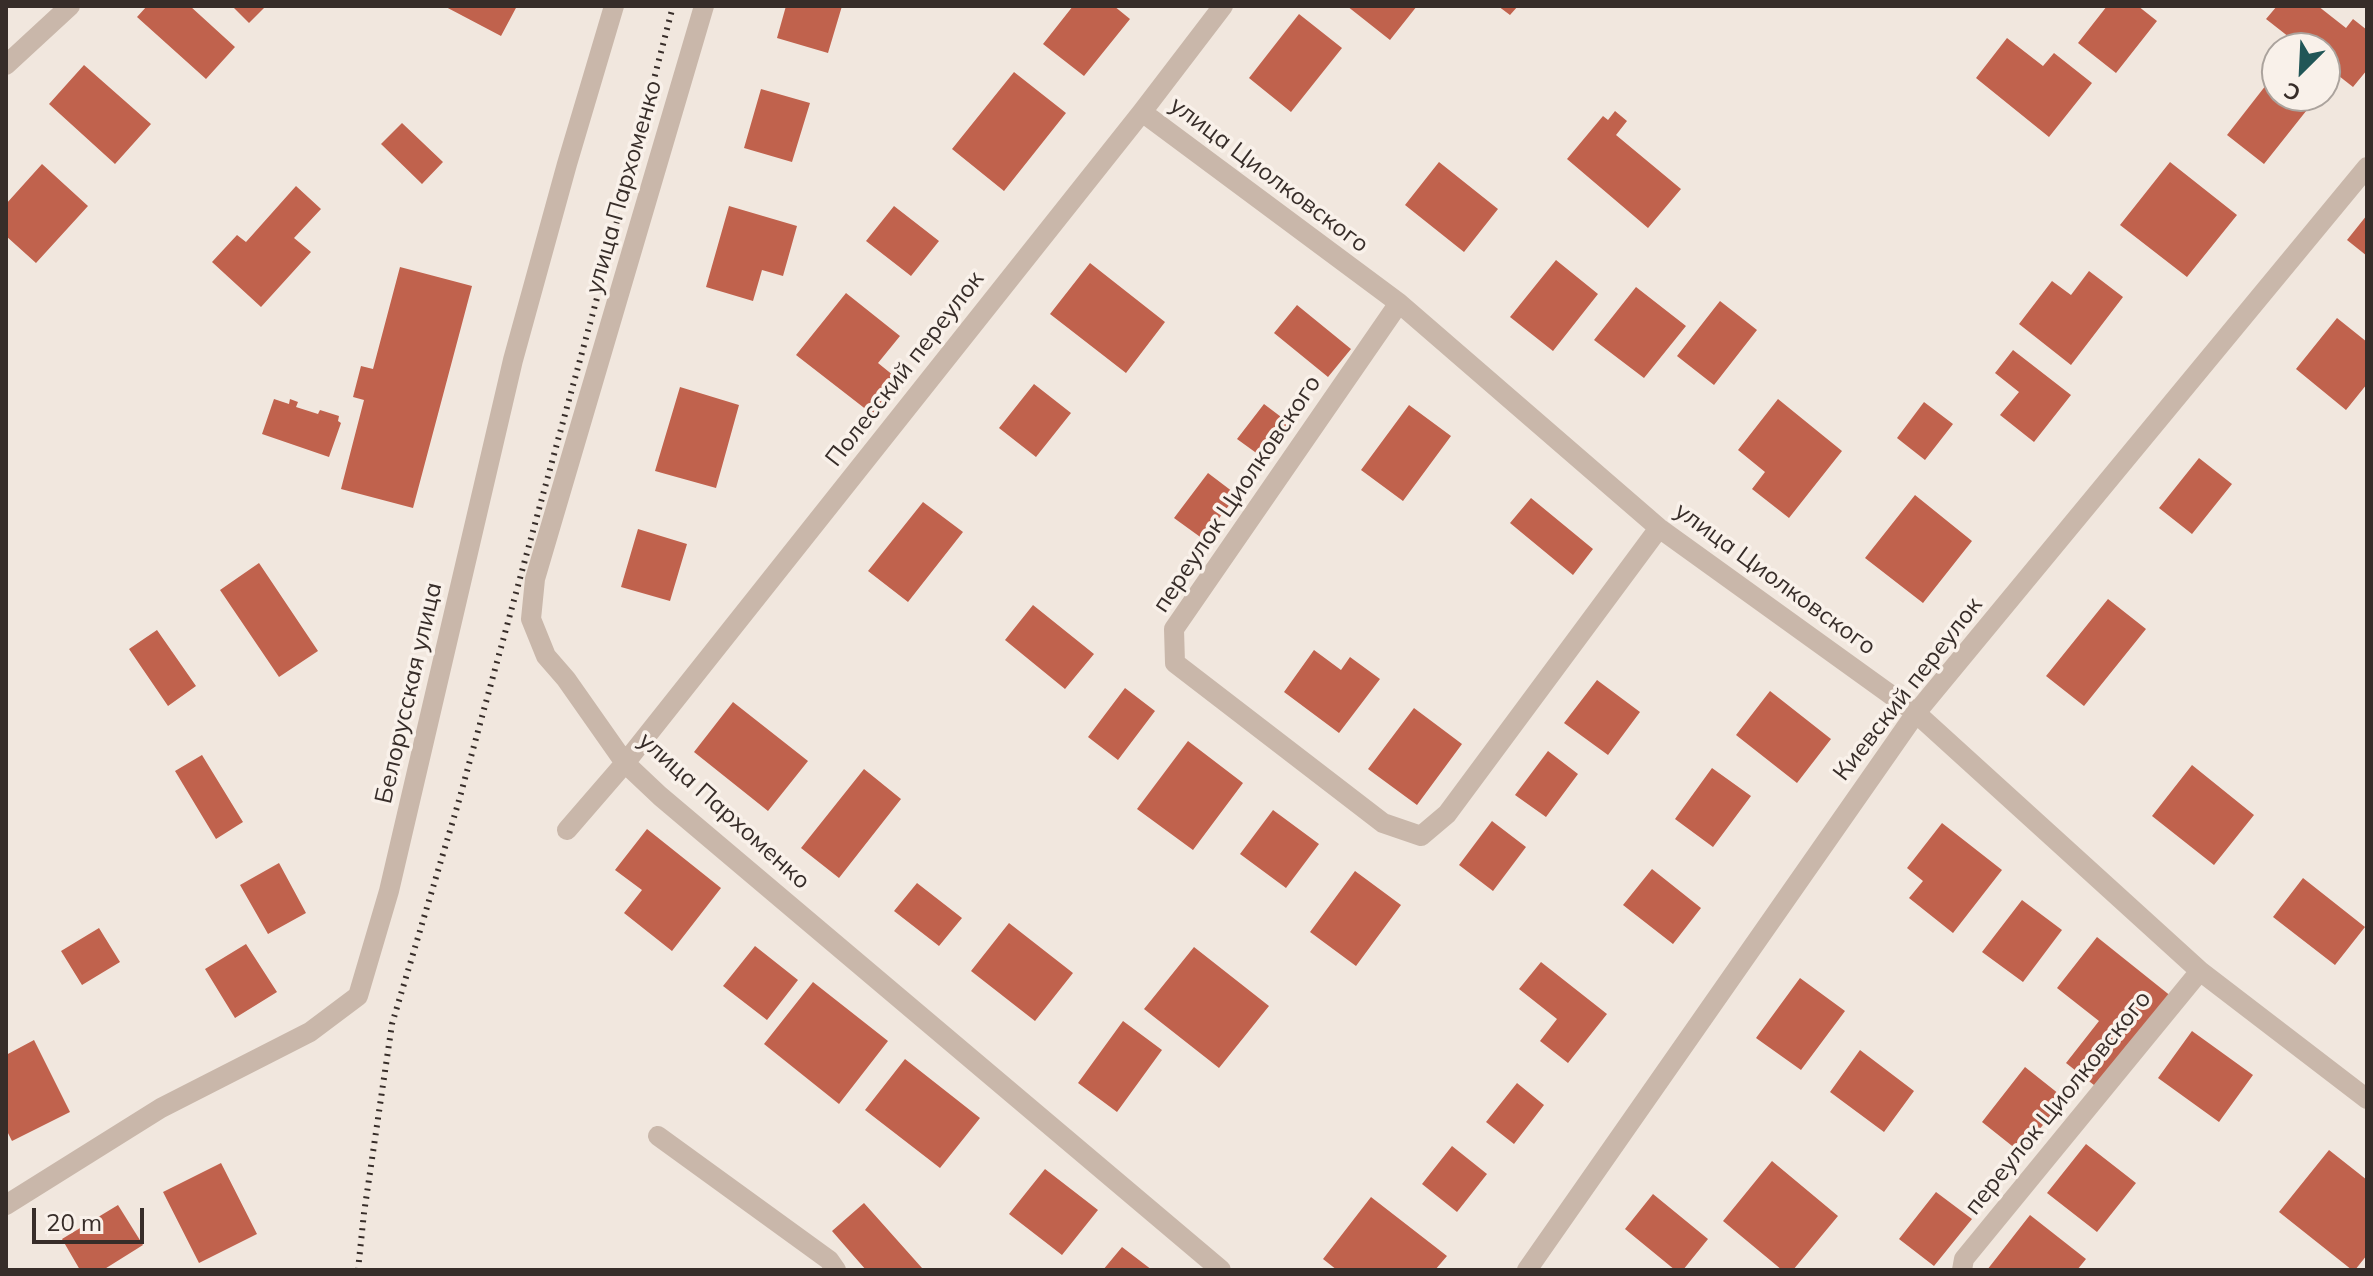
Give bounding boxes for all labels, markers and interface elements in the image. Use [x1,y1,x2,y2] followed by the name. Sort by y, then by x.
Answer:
[2261,32,2341,112] north arrow
[2279,76,2305,108] text: С
[580,77,668,297] street label: улица Пархоменко
[1164,91,1374,259] street label: улица Циолковского
[820,266,990,472] street label: Полесский переулок
[1147,370,1327,618] street label: переулок Циолковского
[1669,496,1881,662] street label: улица Циолковского
[370,580,448,806] street label: Белорусская улица
[1827,591,1989,787] street label: Киевский переулок
[632,726,816,896] street label: улица Пархоменко
[1959,985,2157,1221] street label: переулок Циолковского
[36,1192,148,1242] scale bar
[46,1207,102,1237] text: 20 m

